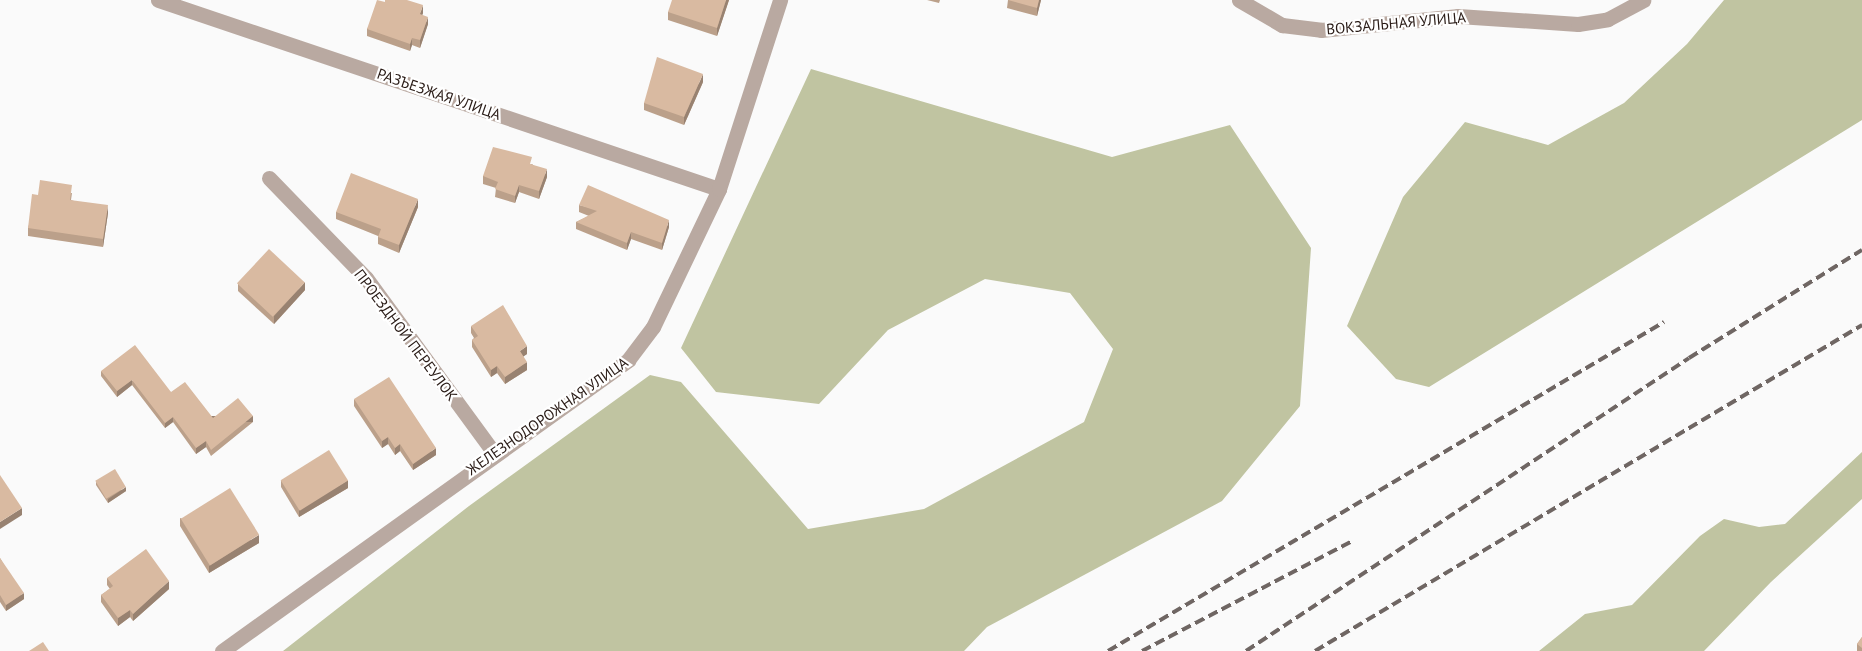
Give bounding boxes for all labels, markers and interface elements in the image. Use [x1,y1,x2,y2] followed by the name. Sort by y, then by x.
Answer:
[1325,8,1467,38] street label: ВОКЗАЛЬНАЯ УЛИЦА
[375,64,503,124] street label: РАЗЪЕЗЖАЯ УЛИЦА
[351,266,461,404] street label: ПРОЕЗДНОЙ ПЕРЕУЛОК
[463,353,631,479] street label: ЖЕЛЕЗНОДОРОЖНАЯ УЛИЦА

